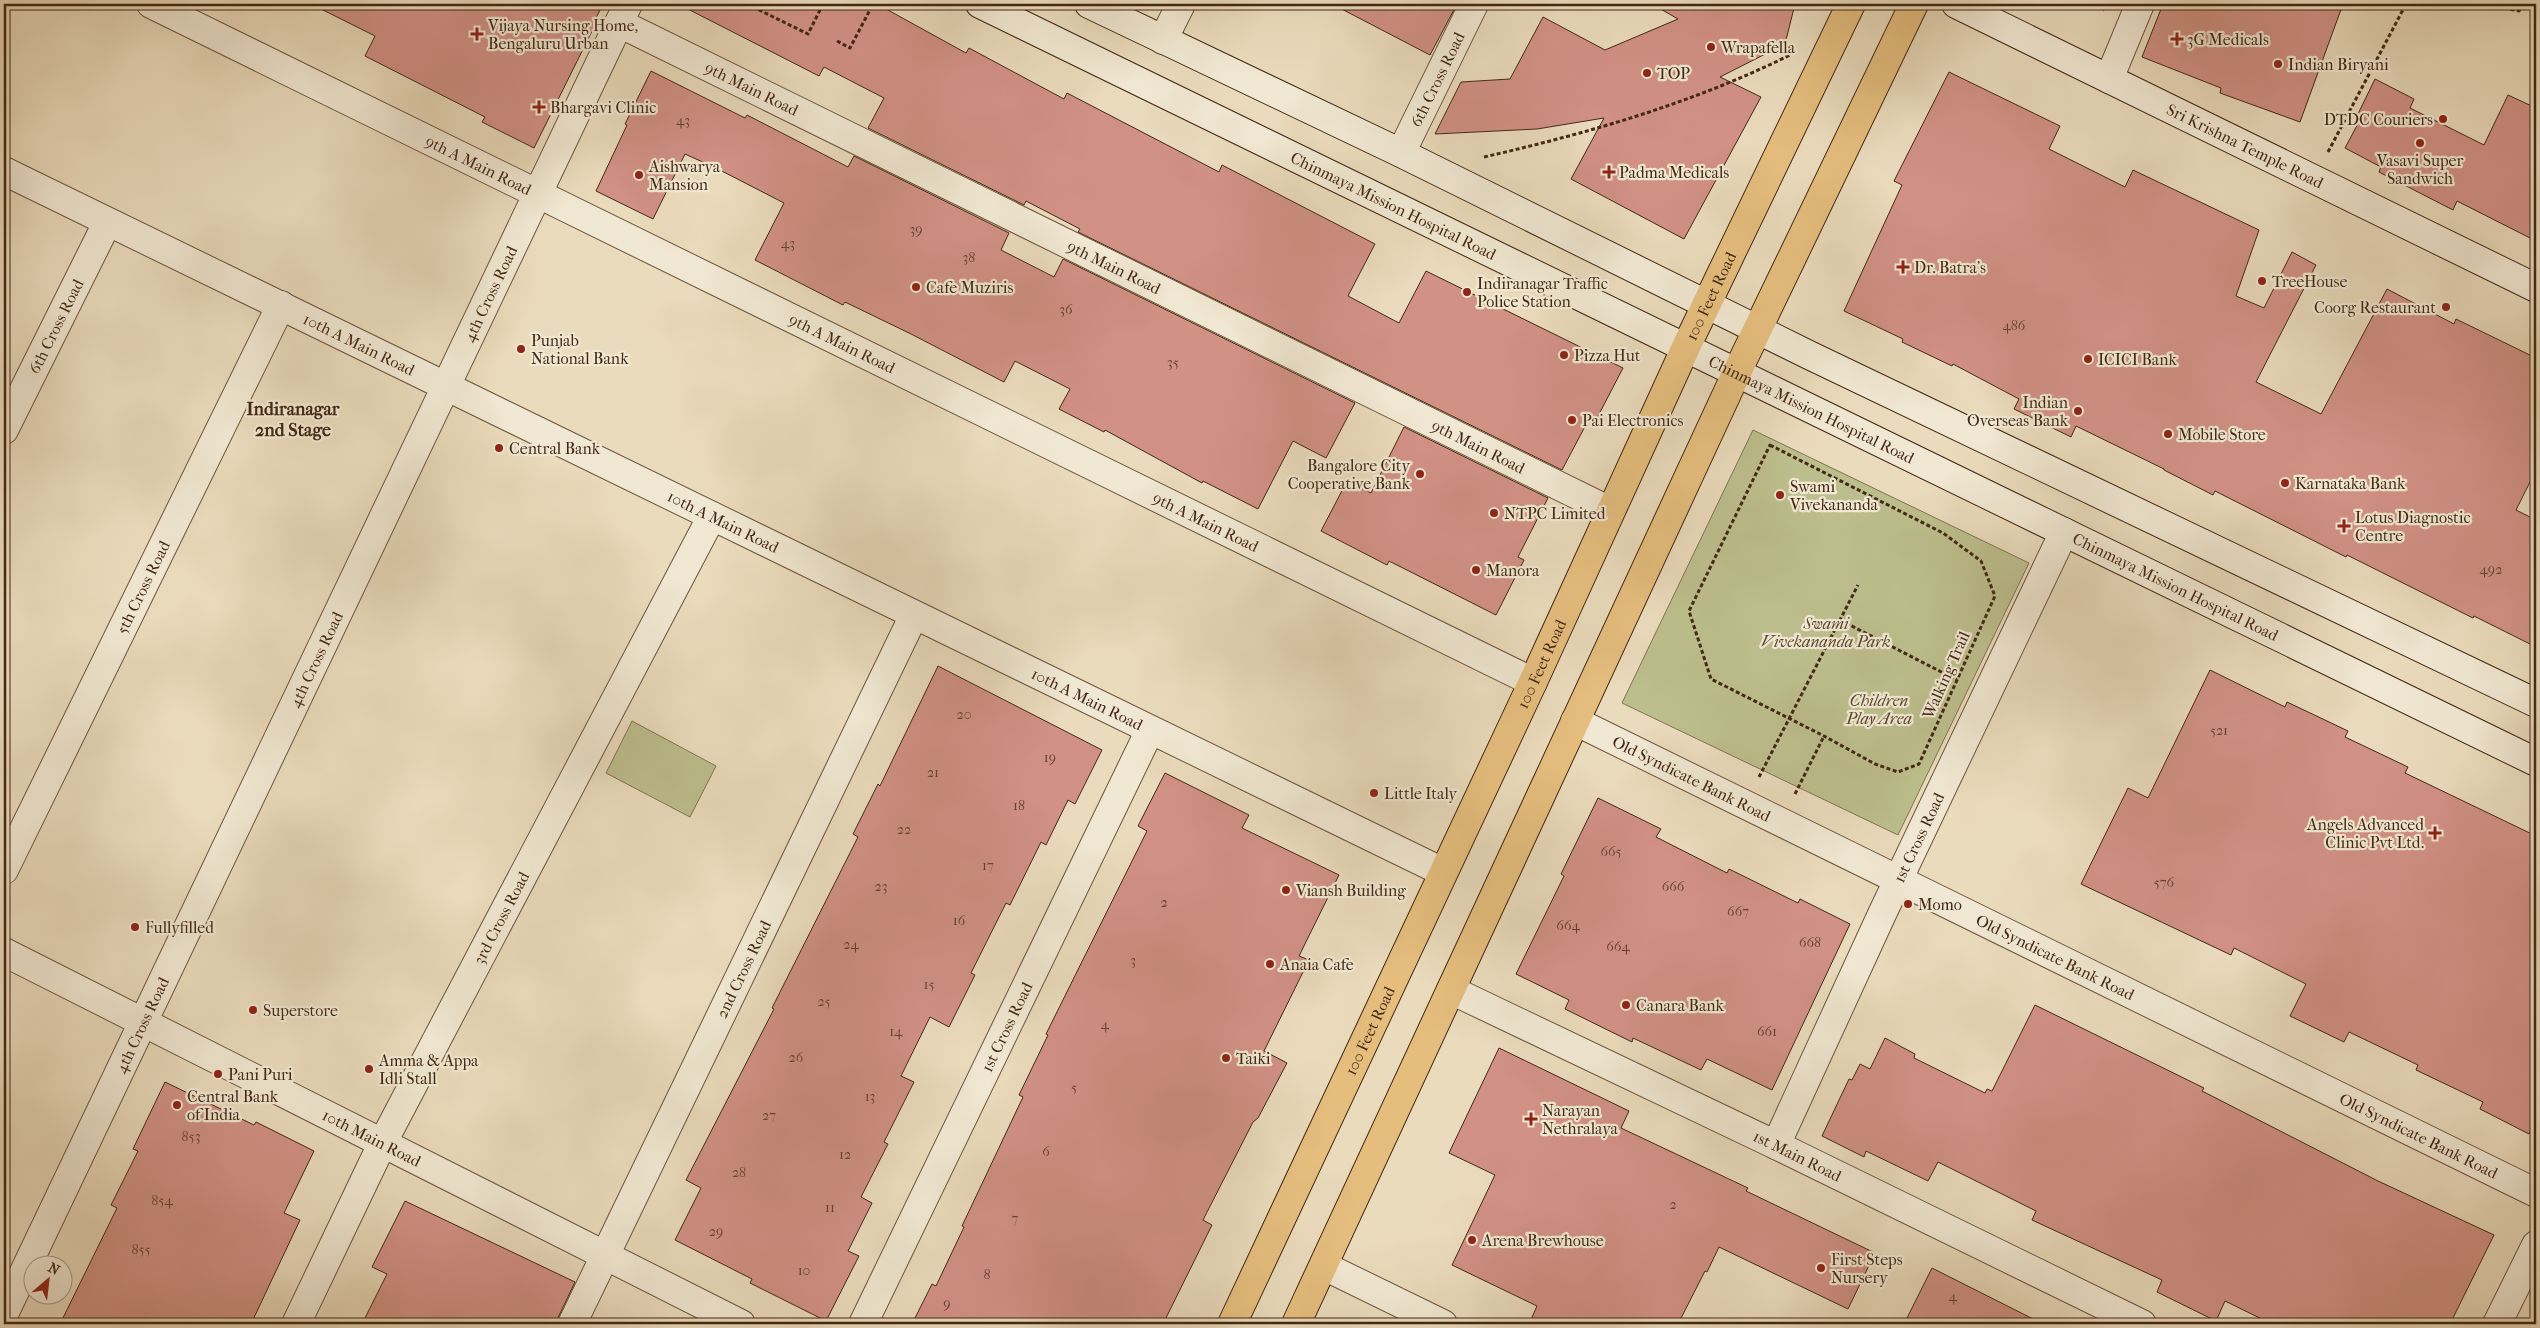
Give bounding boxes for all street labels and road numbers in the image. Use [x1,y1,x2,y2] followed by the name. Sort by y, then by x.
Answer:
[1406,29,1468,130] street label: 6th Cross Road
[702,57,802,119] street label: 9th Main Road
[2164,99,2327,192] street label: Sri Krishna Temple Road
[423,131,535,199] street label: 9th A Main Road
[1288,147,1500,264] street label: Chinmaya Mission Hospital Road
[1064,236,1164,298] street label: 9th Main Road
[459,243,521,345] street label: 4th Cross Road
[1681,248,1740,343] street label: 100 Feet Road
[24,275,87,377] street label: 6th Cross Road
[300,309,418,379] street label: 10th A Main Road
[786,309,899,377] street label: 9th A Main Road
[1706,351,1918,467] street label: Chinmaya Mission Hospital Road
[1429,415,1529,477] street label: 9th Main Road
[664,486,782,557] street label: 10th A Main Road
[1150,488,1262,556] street label: 9th A Main Road
[2070,528,2282,645] street label: Chinmaya Mission Hospital Road
[112,537,174,637] street label: 5th Cross Road
[285,608,347,711] street label: 4th Cross Road
[1513,616,1570,711] street label: 100 Feet Road
[1918,628,1974,723] street label: Walking Trail
[1028,664,1146,734] street label: 10th A Main Road
[1609,731,1774,825] street label: Old Syndicate Bank Road
[1889,789,1948,885] street label: 1st Cross Road
[469,868,533,967] street label: 3rd Cross Road
[1973,910,2138,1004] street label: Old Syndicate Bank Road
[712,917,775,1021] street label: 2nd Cross Road
[111,974,173,1076] street label: 4th Cross Road
[977,979,1036,1075] street label: 1st Cross Road
[1341,983,1399,1078] street label: 100 Feet Road
[2336,1088,2501,1182] street label: Old Syndicate Bank Road
[319,1105,424,1171] street label: 10th Main Road
[1750,1126,1845,1185] street label: 1st Main Road

